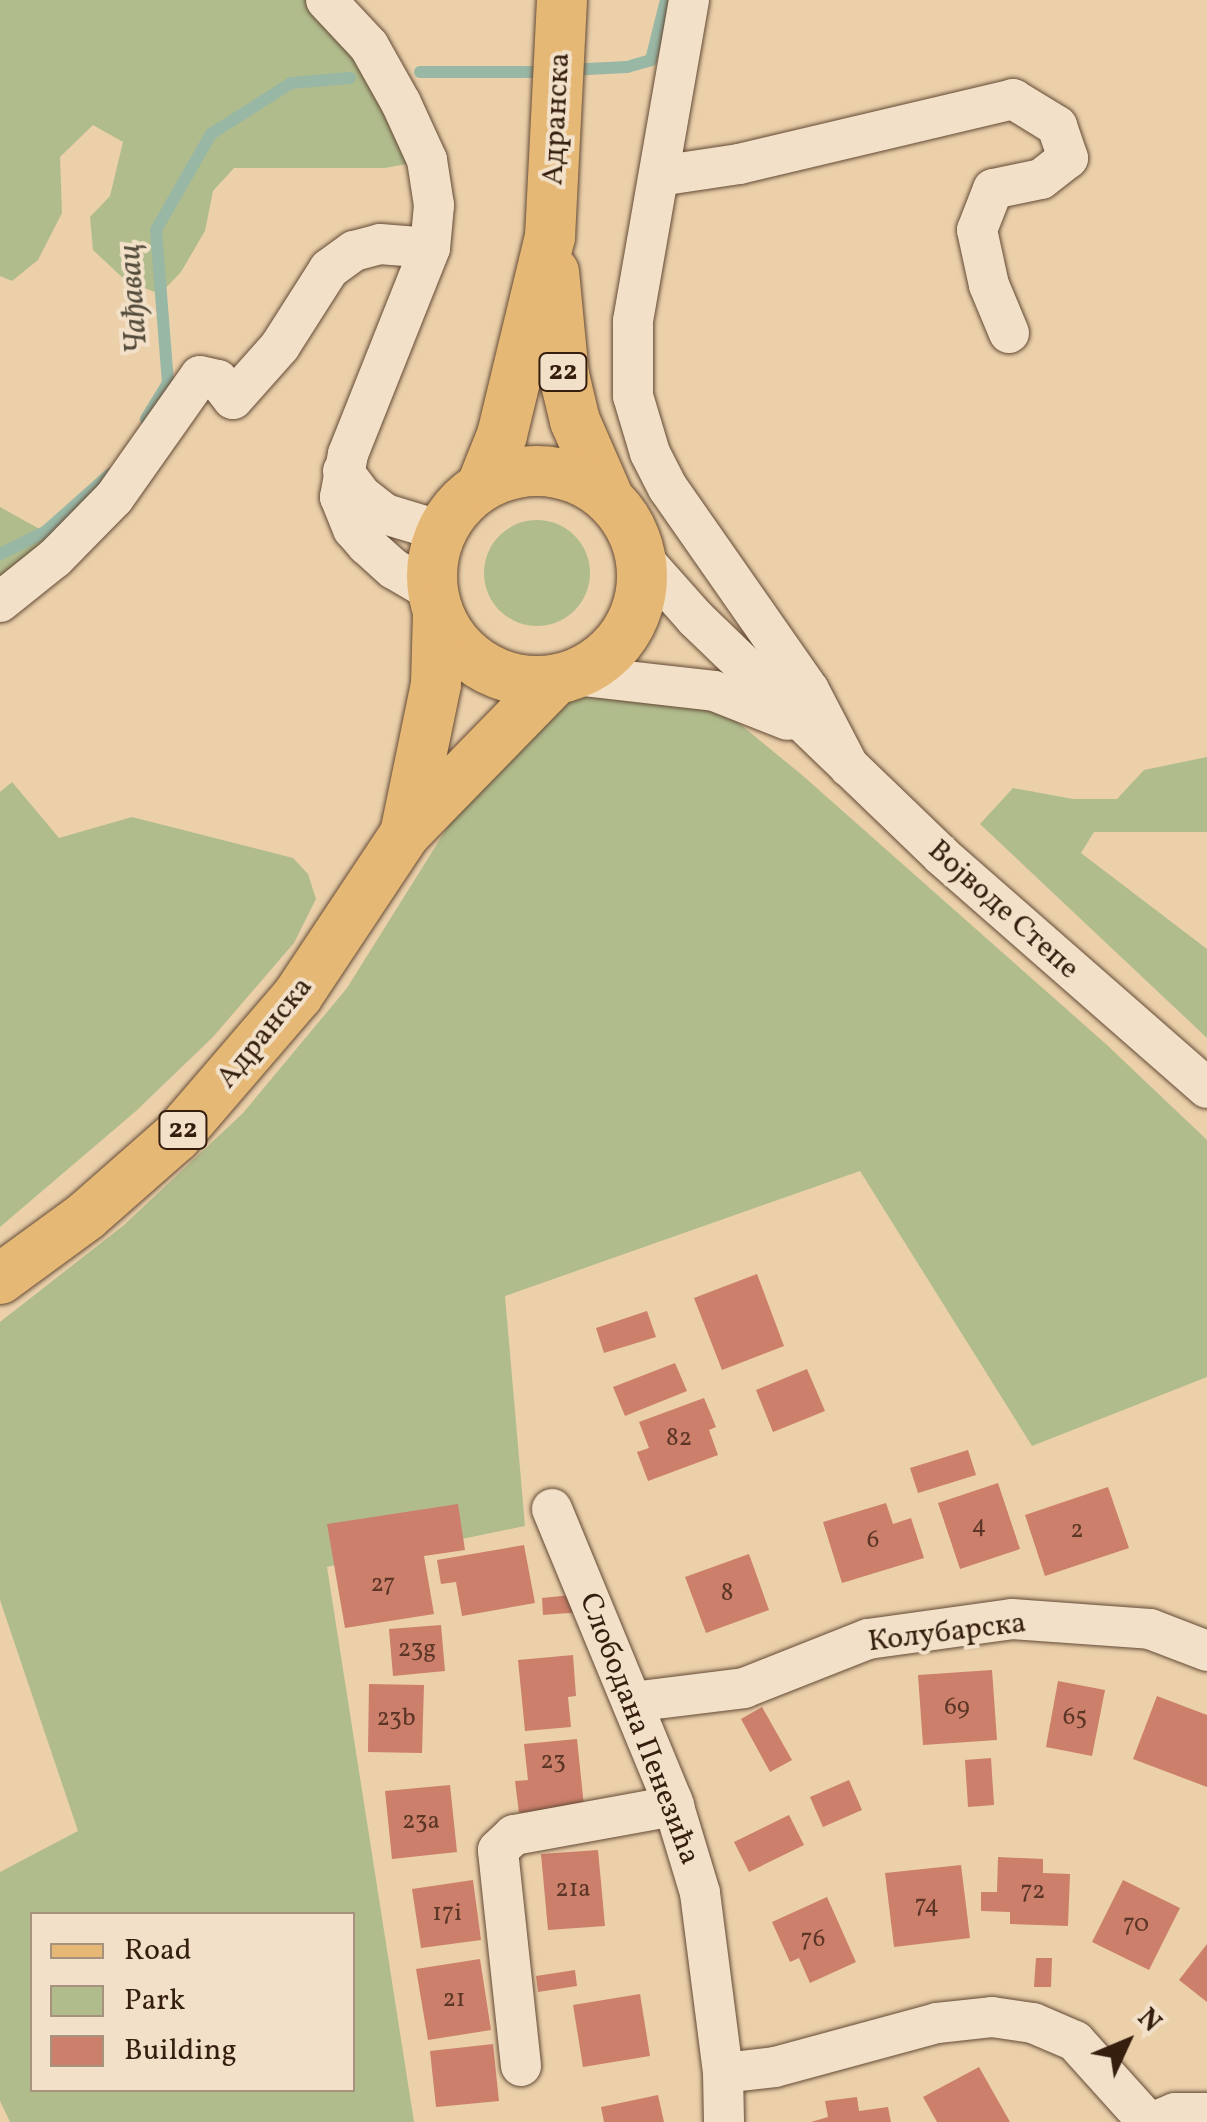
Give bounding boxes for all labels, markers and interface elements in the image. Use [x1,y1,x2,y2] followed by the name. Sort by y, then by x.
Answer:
[536,52,578,186] street label: Адранска
[112,243,158,355] water label: Чађавац
[538,349,588,395] road number: 22
[920,833,1086,987] street label: Војводе Степе
[209,970,321,1096] street label: Адранска
[158,1107,208,1153] road number: 22
[666,1424,692,1454] house number: 82
[972,1511,986,1541] house number: 4
[1070,1516,1084,1546] house number: 2
[867,1526,879,1556] house number: 6
[371,1570,395,1600] house number: 27
[721,1579,733,1609] house number: 8
[571,1588,707,1870] street label: Слободана Пенезића
[866,1605,1028,1661] street label: Колубарска
[398,1635,436,1665] house number: 23g
[944,1693,970,1723] house number: 69
[1063,1703,1087,1733] house number: 65
[376,1704,416,1734] house number: 23b
[540,1747,566,1777] house number: 23
[402,1807,440,1837] house number: 23a
[555,1875,591,1905] house number: 21a
[1020,1877,1046,1907] house number: 72
[915,1891,939,1921] house number: 74
[432,1899,462,1929] house number: 17i
[1123,1910,1149,1940] house number: 70
[30,1912,355,2092] legend
[801,1925,825,1955] house number: 76
[124,1930,192,1972] text: Road
[124,1980,185,2022] text: Park
[442,1985,466,2015] house number: 21
[1077,1992,1177,2092] north arrow
[1128,2000,1170,2042] text: N
[124,2030,237,2072] text: Building

